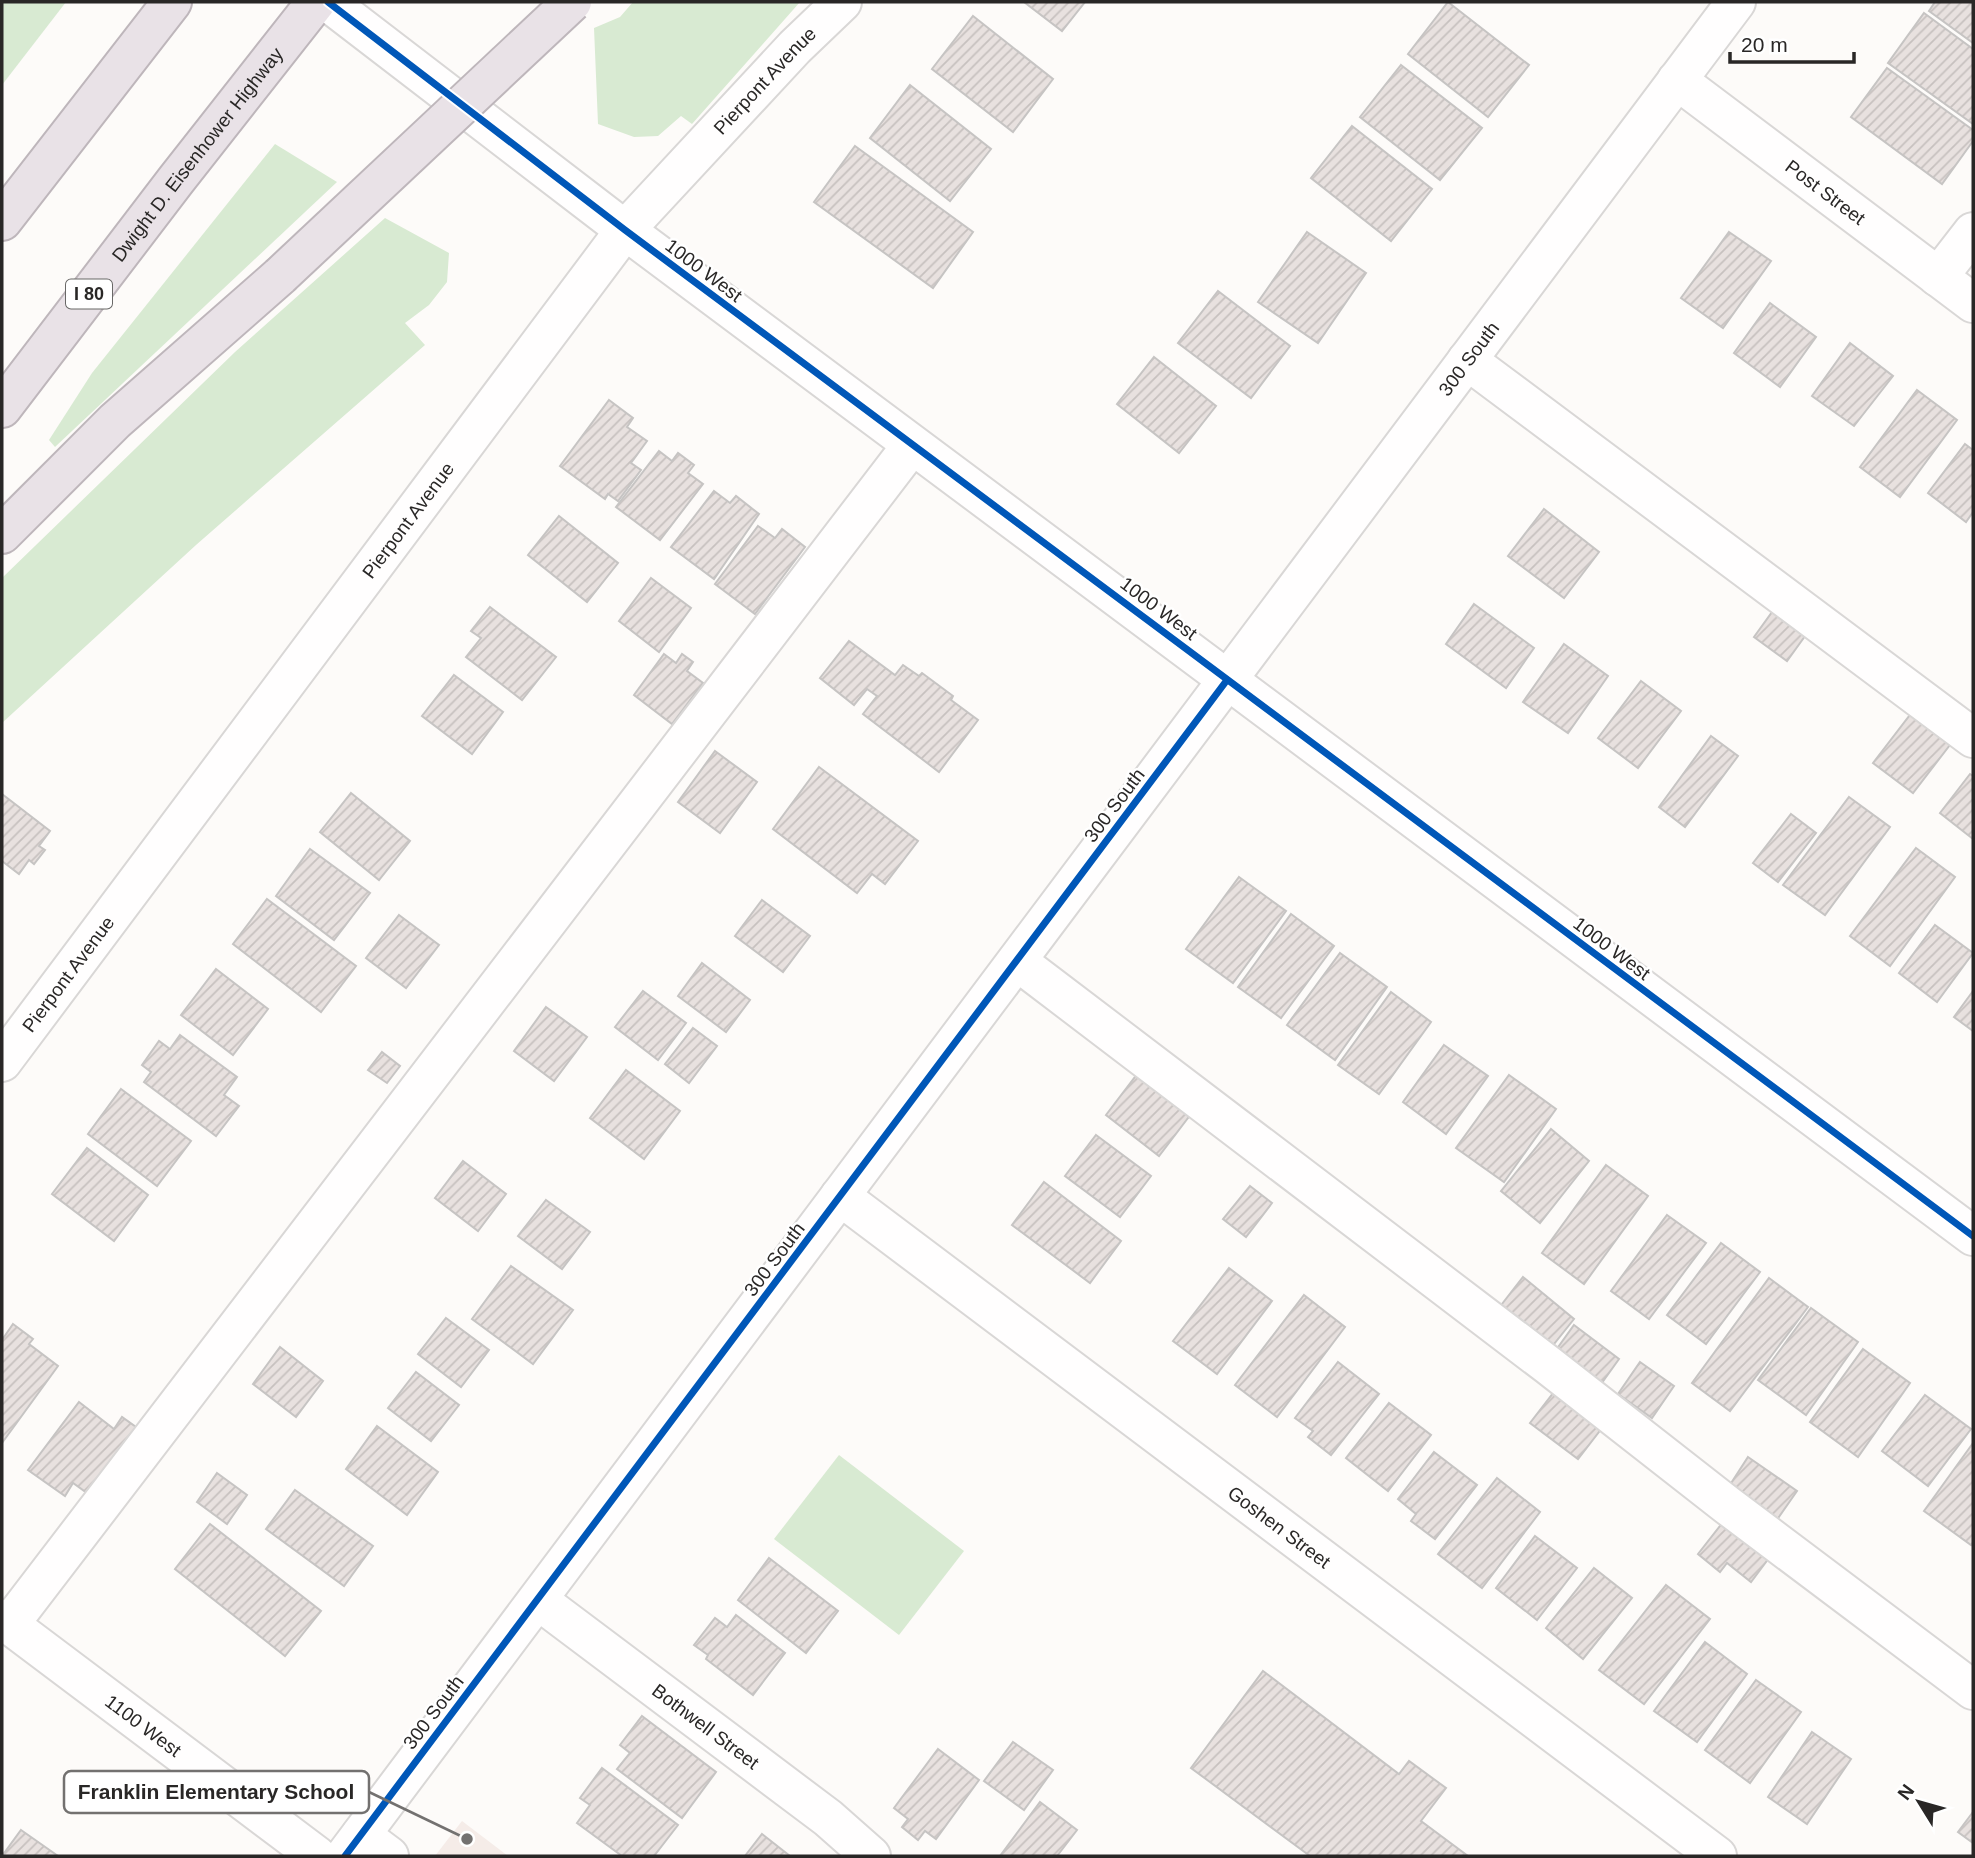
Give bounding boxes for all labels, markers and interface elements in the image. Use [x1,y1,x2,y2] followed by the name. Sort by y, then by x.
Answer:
[1730,21,1854,65] scale bar
[710,23,820,139] street label: Pierpont Avenue
[1741,33,1788,56] text: 20 m
[108,43,287,266] street label: Dwight D. Eisenhower Highway
[1781,156,1870,229] street label: Post Street
[661,235,747,306] street label: 1000 West
[66,280,112,308] road number: I 80
[1434,318,1503,400] street label: 300 South
[358,458,458,582] street label: Pierpont Avenue
[1116,573,1202,644] street label: 1000 West
[1080,764,1149,846] street label: 300 South
[18,912,118,1036] street label: Pierpont Avenue
[1569,913,1655,984] street label: 1000 West
[740,1218,809,1300] street label: 300 South
[1224,1482,1335,1573] street label: Goshen Street
[399,1671,468,1753] street label: 300 South
[648,1680,764,1774] street label: Bothwell Street
[101,1691,186,1761] street label: 1100 West
[1884,1767,1954,1837] north arrow
[64,1771,369,1813] callout: Franklin Elementary School
[78,1780,354,1803] text: Franklin Elementary School
[1893,1780,1918,1804] text: N

